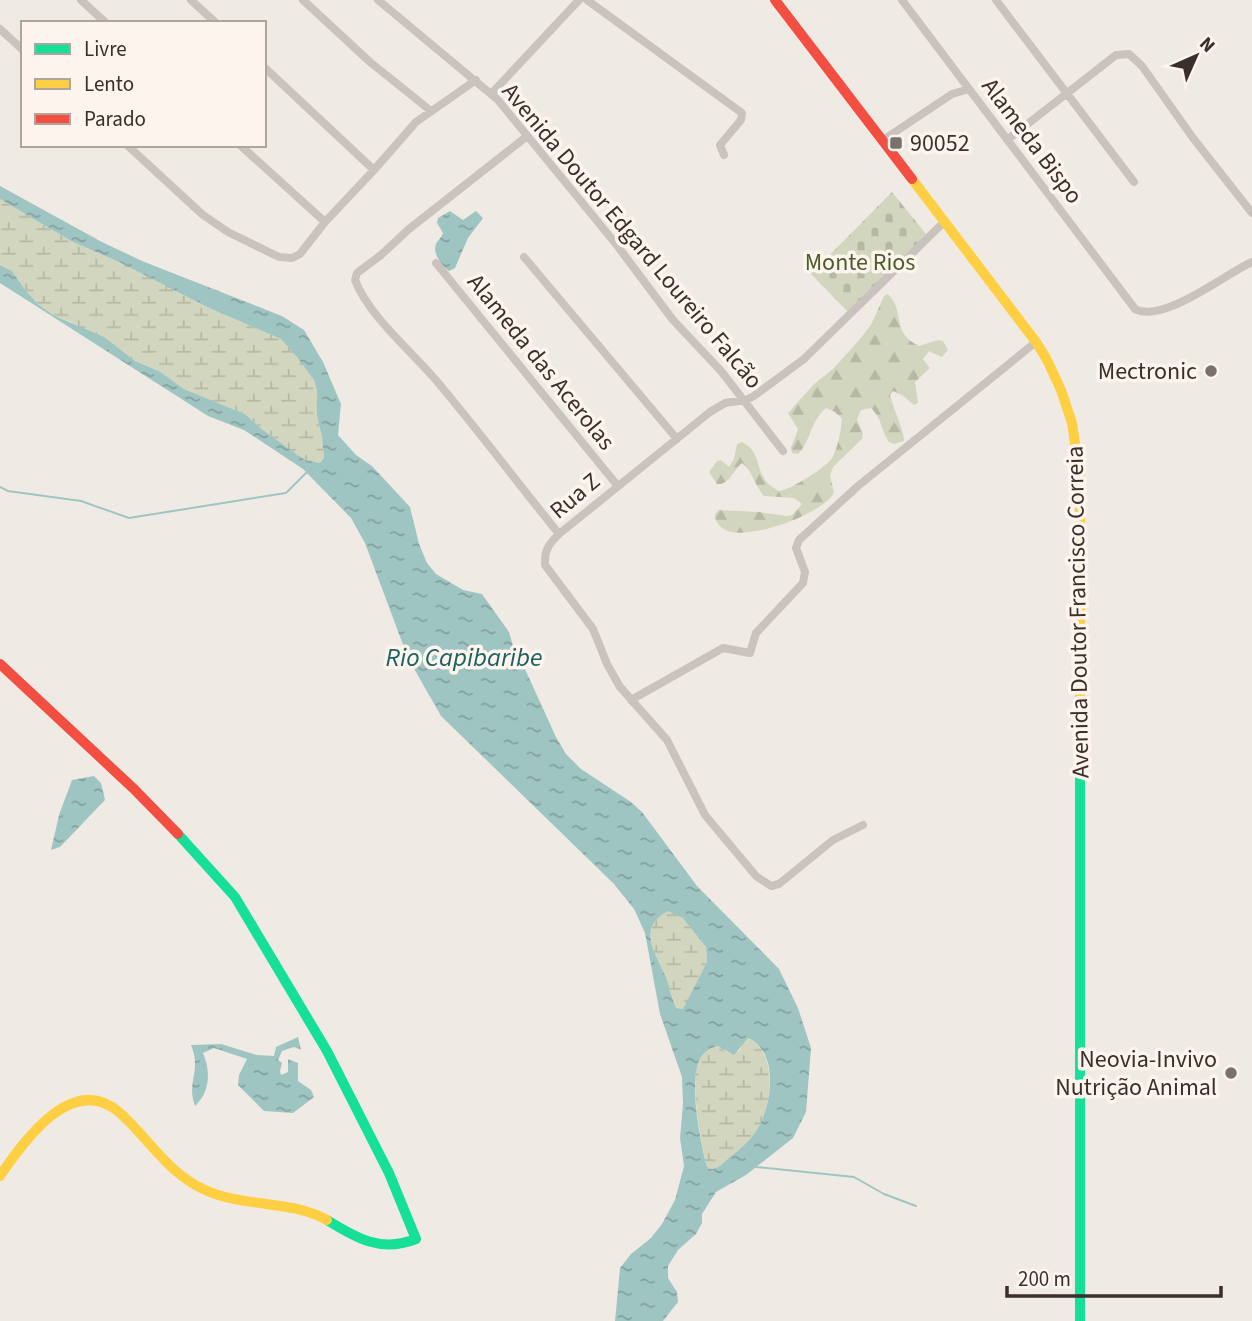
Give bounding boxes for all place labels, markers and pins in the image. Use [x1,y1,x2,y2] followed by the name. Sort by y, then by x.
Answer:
[910,126,970,161] place label: 90052
[888,135,904,151] marker: 90052
[1098,354,1197,389] place label: Mectronic
[1203,363,1219,379] marker: Mectronic
[1055,1042,1217,1105] place label: Neovia-Invivo Nutrição Animal
[1223,1065,1239,1081] marker: Neovia-Invivo Nutrição Animal

